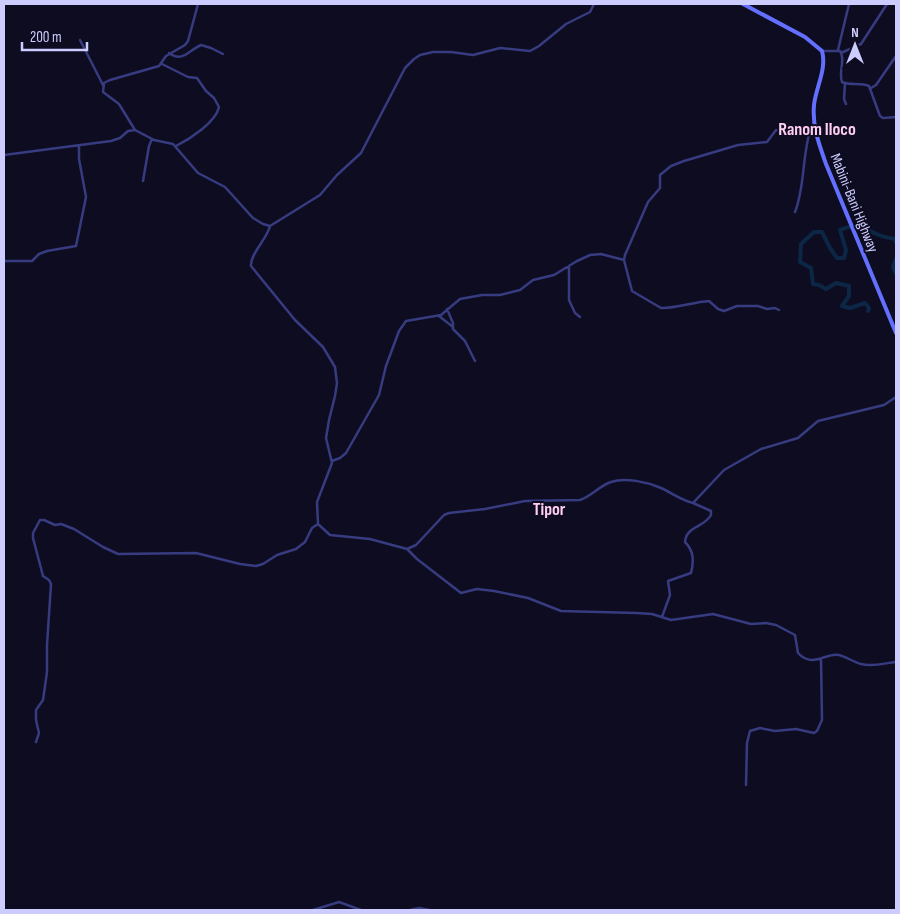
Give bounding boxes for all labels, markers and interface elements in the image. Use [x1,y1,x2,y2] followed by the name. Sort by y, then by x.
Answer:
[22,20,88,52] scale bar
[830,20,880,70] north arrow
[851,24,859,41] text: N
[30,28,62,47] text: 200 m
[778,119,856,140] district label: Ranom Iloco
[826,151,883,255] street label: Mabini-Bani Highway
[533,499,566,520] district label: Tipor

